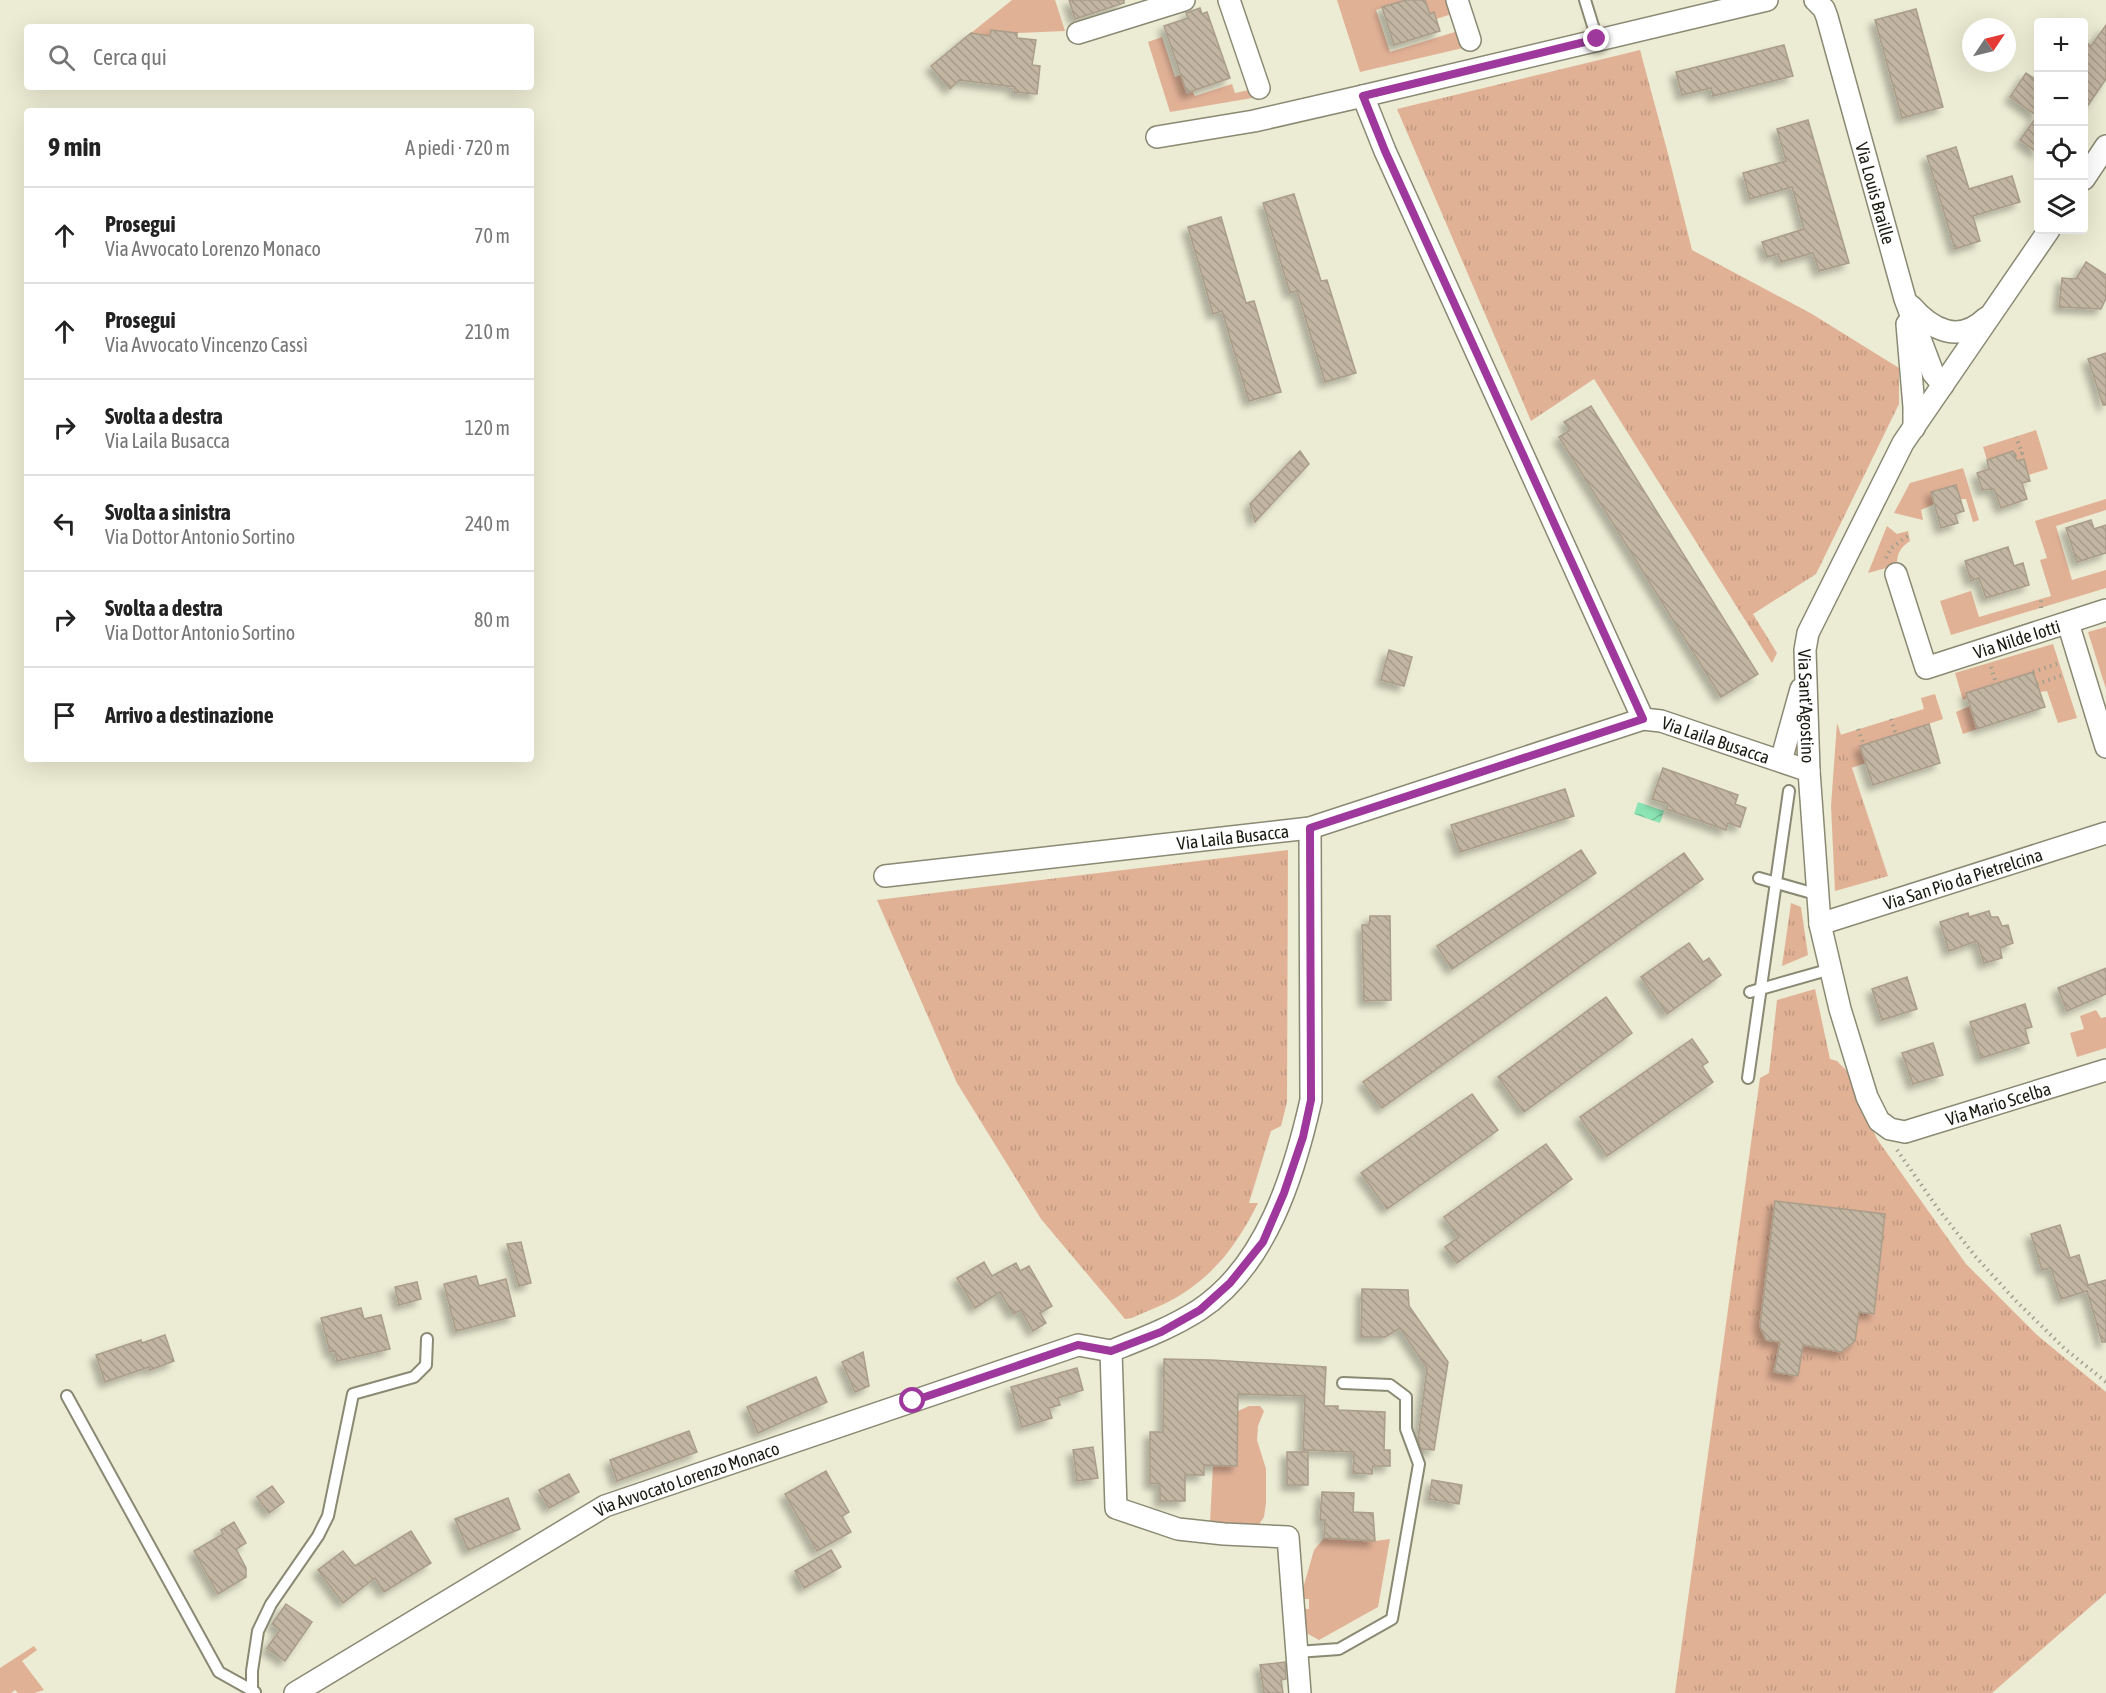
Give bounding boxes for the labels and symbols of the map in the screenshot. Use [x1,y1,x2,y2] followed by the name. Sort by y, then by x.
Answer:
[1962,18,2016,72] north arrow
[1583,25,1609,51] route end
[1852,140,1900,246] street label: Via Louis Braille
[1971,615,2063,663] street label: Via Nilde Iotti
[1794,649,1819,763] street label: Via Sant'Agostino
[1659,712,1772,767] street label: Via Laila Busacca
[1176,820,1290,853] street label: Via Laila Busacca
[1881,843,2045,914] street label: Via San Pio da Pietrelcina
[1943,1077,2053,1129] street label: Via Mario Scelba
[899,1387,925,1413] route start
[590,1437,782,1521] street label: Via Avvocato Lorenzo Monaco

